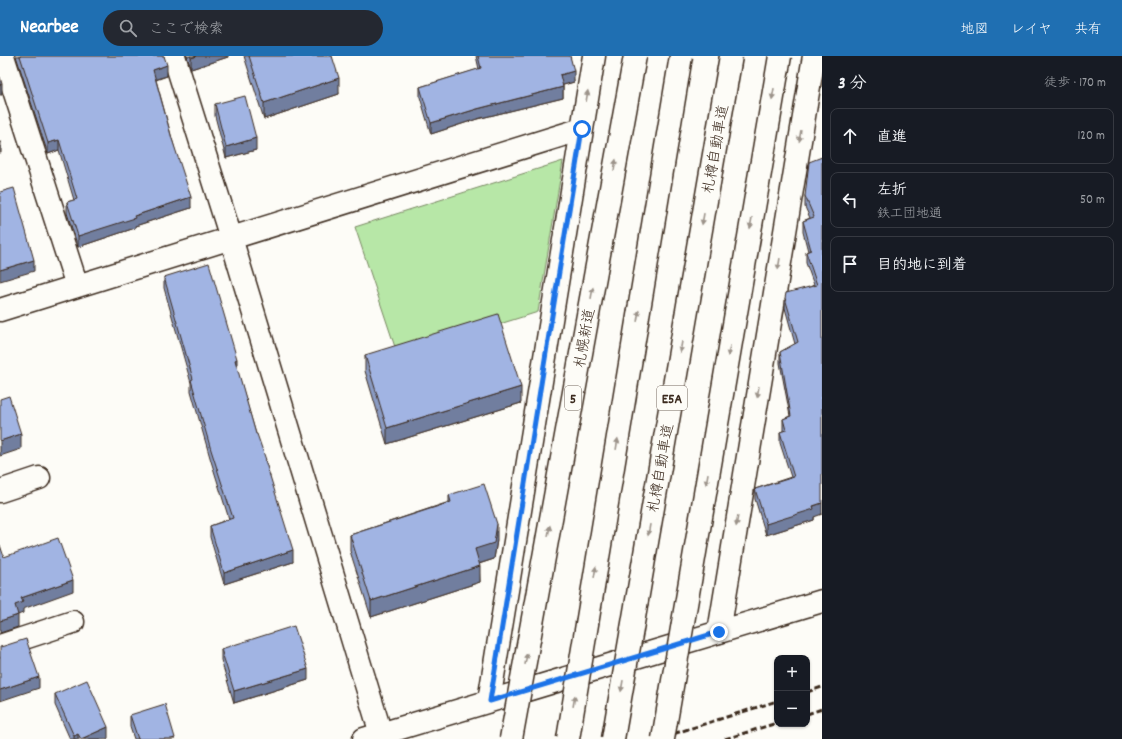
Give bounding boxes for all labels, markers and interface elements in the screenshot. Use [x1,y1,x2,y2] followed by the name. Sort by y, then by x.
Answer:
[103,10,383,46] search box
[20,15,79,42] text: Nearbee
[117,17,139,39] icon: search
[149,19,224,41] text: ここで検索
[961,20,989,40] text: 地図
[1011,20,1052,40] text: レイヤ
[1074,20,1102,40] text: 共有
[838,73,866,97] text: 3 分
[1044,74,1106,93] text: 徒歩 · 170 m
[770,88,776,101] one-way arrow
[584,90,590,102] one-way arrow
[698,103,736,196] street label: 札樽自動車道
[573,120,591,138] route start
[839,125,861,147] icon: ahead
[877,127,907,149] text: 直進
[1077,127,1105,146] text: 120 m
[797,130,803,142] one-way arrow
[613,159,619,171] one-way arrow
[877,180,907,202] text: 左折
[839,189,861,211] icon: left
[1080,191,1105,210] text: 50 m
[877,205,942,224] text: 鉄工団地通
[700,212,706,225] one-way arrow
[748,216,754,229] one-way arrow
[839,253,861,275] icon: arrive
[877,255,967,277] text: 目的地に到着
[776,258,782,270] one-way arrow
[589,287,595,299] one-way arrow
[570,307,602,370] street label: 札幌新道
[635,310,641,322] one-way arrow
[678,341,684,353] one-way arrow
[726,345,732,357] one-way arrow
[565,386,581,410] road number: 5
[657,386,687,410] road number: E5A
[755,386,761,399] one-way arrow
[643,422,681,515] street label: 札樽自動車道
[614,438,620,450] one-way arrow
[704,473,710,485] one-way arrow
[734,515,740,527] one-way arrow
[646,524,652,536] one-way arrow
[546,525,552,537] one-way arrow
[593,566,599,578] one-way arrow
[710,623,728,641] route end
[523,653,529,665] one-way arrow
[774,655,810,727] map controls
[774,655,810,691] button: +
[619,680,625,692] one-way arrow
[774,691,810,727] button: −
[571,694,577,707] one-way arrow

